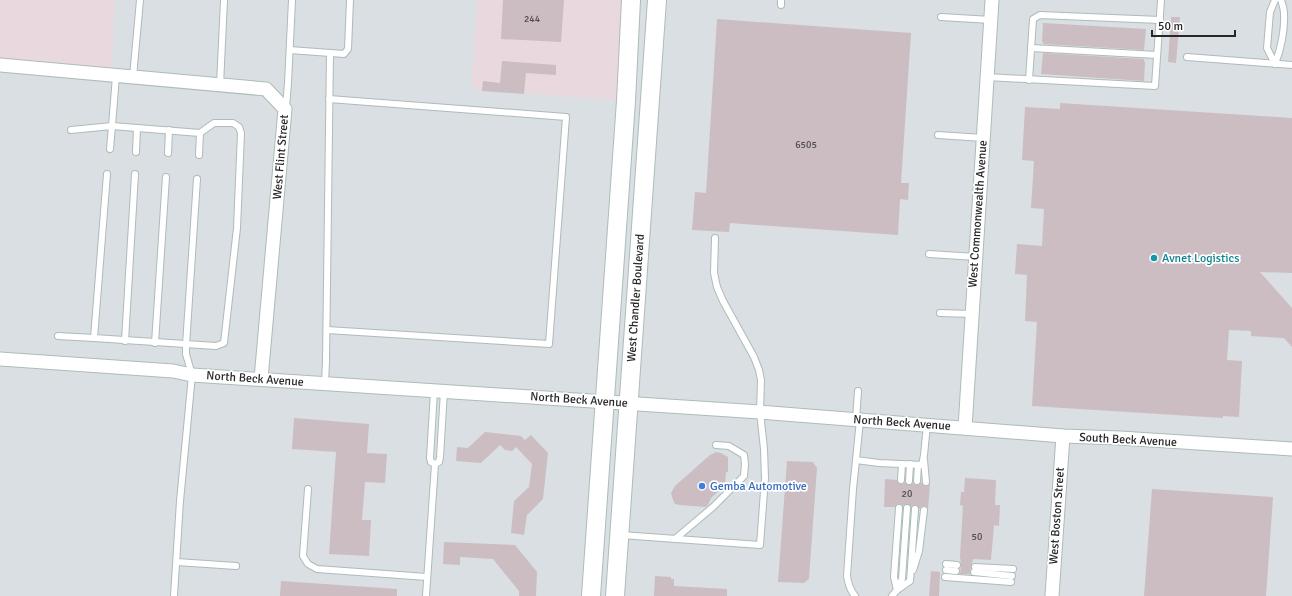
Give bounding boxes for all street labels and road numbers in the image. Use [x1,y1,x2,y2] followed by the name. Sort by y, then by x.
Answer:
[270,114,292,200] street label: West Flint Street
[965,140,991,288] street label: West Commonwealth Avenue
[624,233,648,363] street label: West Chandler Boulevard
[206,368,304,390] street label: North Beck Avenue
[530,389,628,411] street label: North Beck Avenue
[853,412,951,434] street label: North Beck Avenue
[1079,430,1177,450] street label: South Beck Avenue
[1046,467,1068,565] street label: West Boston Street

